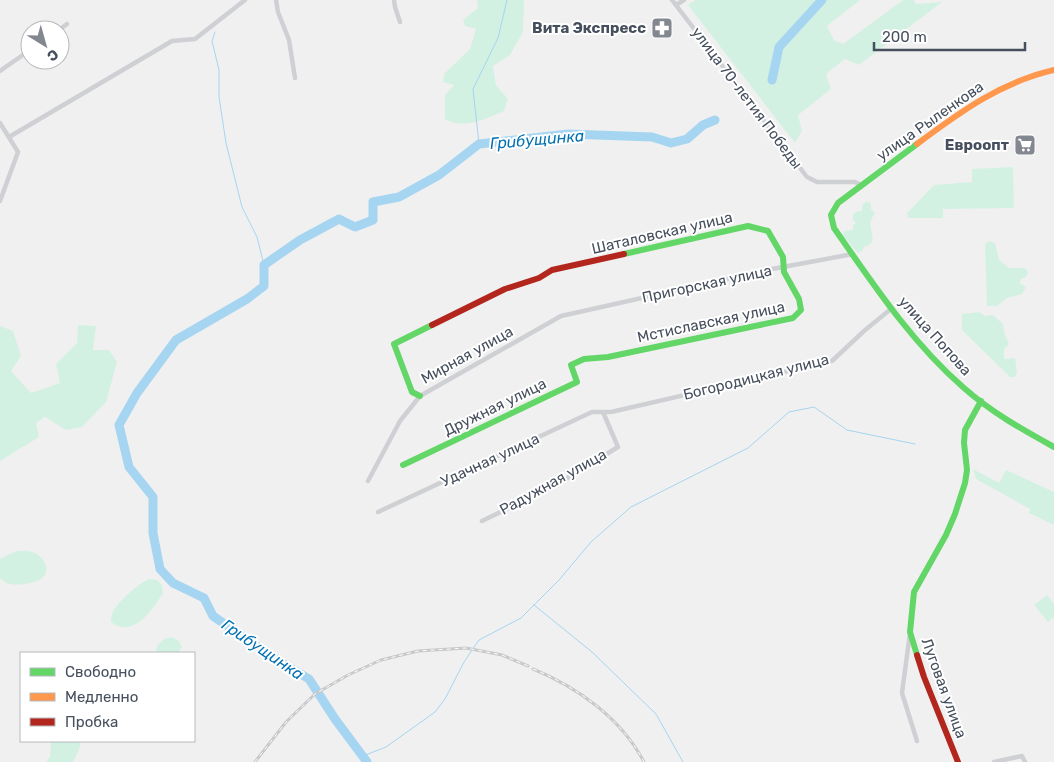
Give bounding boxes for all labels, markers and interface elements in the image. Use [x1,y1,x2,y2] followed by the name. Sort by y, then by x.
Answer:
[650,16,674,40] pharmacy icon: Вита Экспресс
[532,19,646,37] place label: Вита Экспресс
[20,20,70,70] north arrow
[874,20,1025,52] scale bar
[688,24,806,172] street label: улица 70-летия Победы
[882,28,927,46] text: 200 m
[43,45,62,65] text: С
[873,77,987,165] street label: улица Рыленкова
[489,126,585,153] water label: Грибущинка
[1013,133,1037,157] supermarket icon: Евроопт
[945,136,1010,154] place label: Евроопт
[590,208,734,258] street label: Шаталовская улица
[640,261,774,307] street label: Пригорская улица
[895,293,975,379] street label: улица Попова
[636,298,786,346] street label: Мстиславская улица
[418,322,516,388] street label: Мирная улица
[681,350,831,404] street label: Богородицкая улица
[441,374,549,440] street label: Дружная улица
[438,429,542,491] street label: Удачная улица
[496,445,610,519] street label: Радужная улица
[218,615,307,684] water label: Грибущинка
[918,635,970,741] street label: Луговая улица
[20,652,195,742] legend
[65,663,136,681] text: Свободно
[65,688,138,706] text: Медленно
[65,713,118,731] text: Пробка

